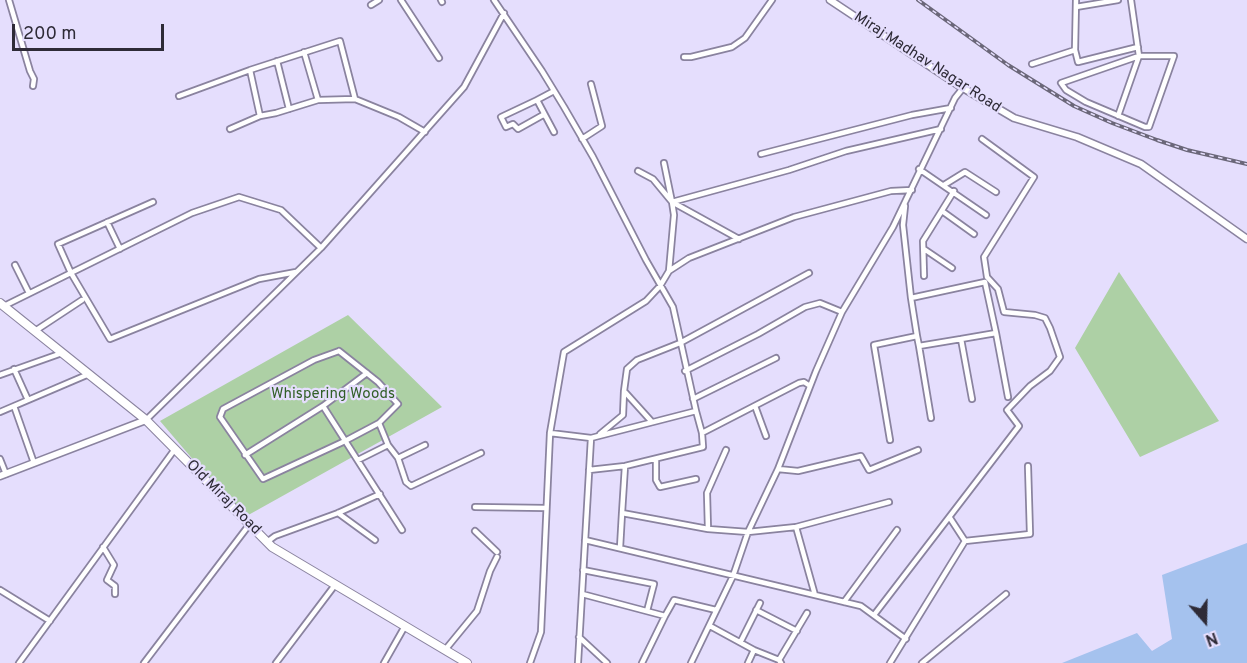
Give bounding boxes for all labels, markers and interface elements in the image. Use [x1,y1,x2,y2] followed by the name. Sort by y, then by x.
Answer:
[850,9,1004,117] street label: Miraj Madhav Nagar Road
[15,12,166,50] scale bar
[23,23,76,46] text: 200 m
[271,386,395,404] park label: Whispering Woods
[182,457,264,539] street label: Old Miraj Road
[1175,591,1235,651] north arrow
[1202,627,1220,649] text: N

